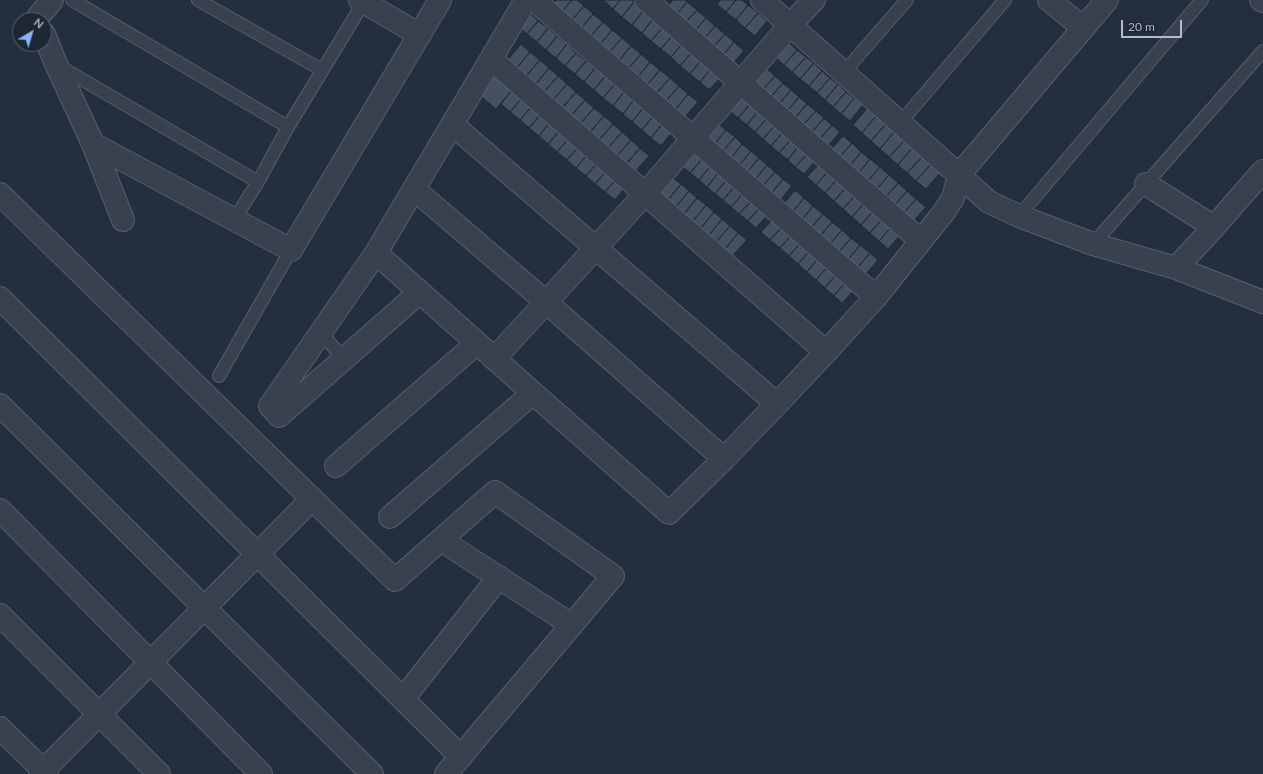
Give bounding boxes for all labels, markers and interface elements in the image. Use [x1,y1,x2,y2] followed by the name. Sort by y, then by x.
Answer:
[12,12,52,52] north arrow
[1123,12,1184,38] scale bar
[32,15,46,31] text: N
[1128,19,1155,34] text: 20 m

